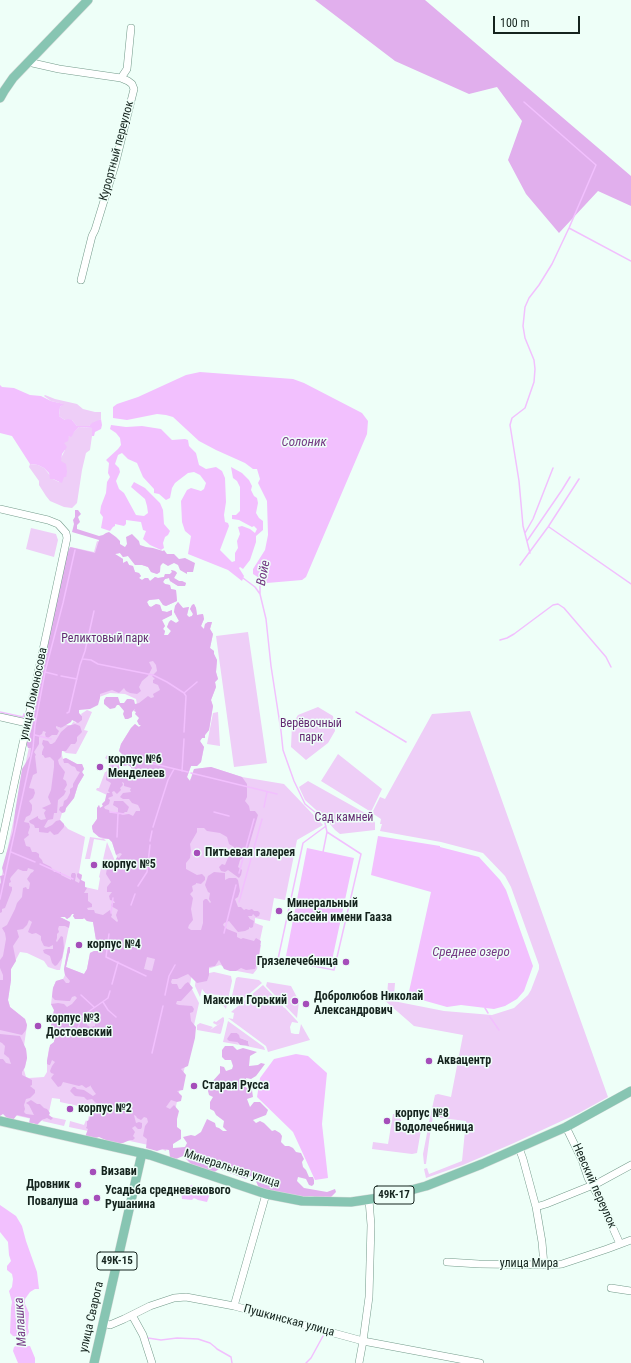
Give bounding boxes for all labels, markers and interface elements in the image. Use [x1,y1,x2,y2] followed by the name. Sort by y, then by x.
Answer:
[495,8,582,34] scale bar
[500,16,530,30] text: 100 m
[97,99,137,203] street label: Курортный переулок
[281,435,327,451] water label: Солоник
[254,559,274,587] water label: Войе
[61,632,149,646] park label: Реликтовый парк
[17,646,51,742] street label: улица Ломоносова
[280,717,342,745] park label: Верёвочный парк
[108,753,165,781] place label: корпус №6 Менделеев
[95,762,105,772] marker: корпус №6 Менделеев
[315,811,373,825] park label: Сад камней
[205,846,295,860] place label: Питьевая галерея
[192,848,202,858] marker: Питьевая галерея
[102,858,156,872] place label: корпус №5
[89,860,99,870] marker: корпус №5
[287,897,392,925] place label: Минеральный бассейн имени Гааза
[274,906,284,916] marker: Минеральный бассейн имени Гааза
[87,938,141,952] place label: корпус №4
[74,940,84,950] marker: корпус №4
[432,945,510,961] water label: Среднее озеро
[257,955,338,969] place label: Грязелечебница
[341,957,351,967] marker: Грязелечебница
[314,990,423,1018] place label: Добролюбов Николай Александрович
[203,994,287,1008] place label: Максим Горький
[290,996,300,1006] marker: Максим Горький
[301,999,311,1009] marker: Добролюбов Николай Александрович
[46,1012,112,1040] place label: корпус №3 Достоевский
[33,1021,43,1031] marker: корпус №3 Достоевский
[437,1054,491,1068] place label: Аквацентр
[424,1056,434,1066] marker: Аквацентр
[202,1079,269,1093] place label: Старая Русса
[189,1081,199,1091] marker: Старая Русса
[78,1102,132,1116] place label: корпус №2
[65,1104,75,1114] marker: корпус №2
[395,1107,473,1135] place label: корпус №8 Водолечебница
[382,1116,392,1126] marker: корпус №8 Водолечебница
[569,1141,619,1231] street label: Невский переулок
[182,1147,282,1191] street label: Минеральная улица
[101,1165,137,1179] place label: Визави
[88,1167,98,1177] marker: Визави
[26,1178,70,1192] place label: Дровник
[73,1180,83,1190] marker: Дровник
[105,1184,231,1212] place label: Усадьба средневекового Рушанина
[374,1186,414,1204] road number: 49К-17
[92,1193,102,1203] marker: Усадьба средневекового Рушанина
[27,1195,78,1209] place label: Повалуша
[81,1197,91,1207] marker: Повалуша
[97,1252,137,1270] road number: 49К-15
[500,1257,558,1271] street label: улица Мира
[77,1280,107,1354] street label: улица Сварога
[12,1297,30,1347] water label: Малашка
[242,1302,336,1340] street label: Пушкинская улица

